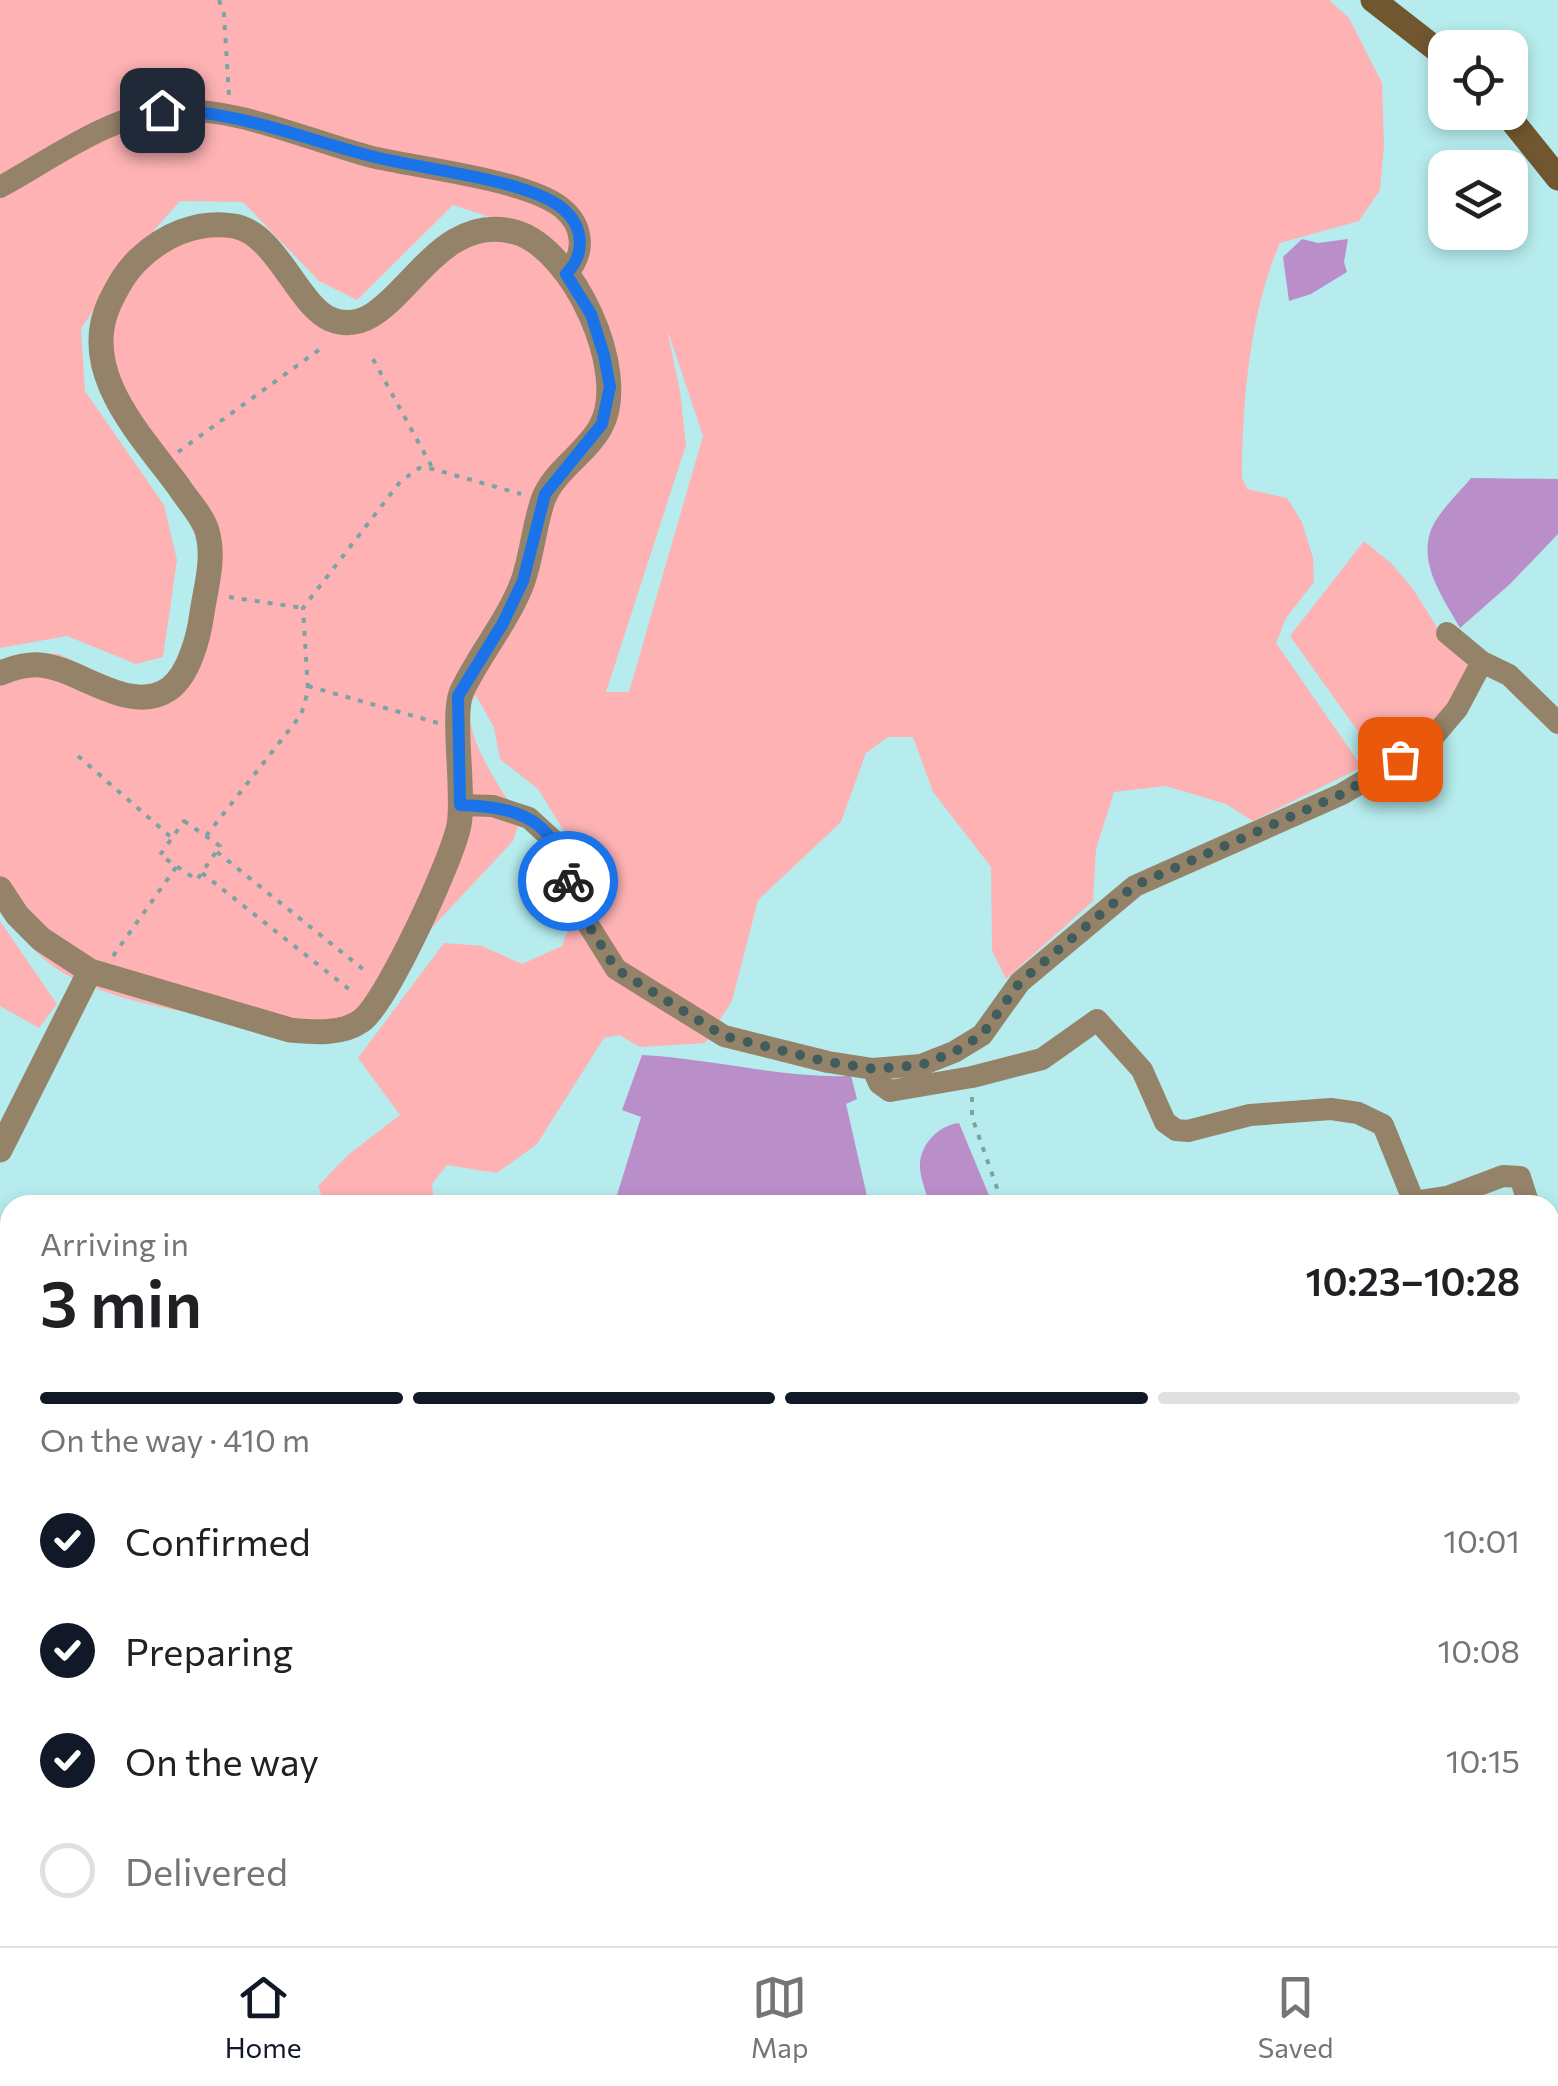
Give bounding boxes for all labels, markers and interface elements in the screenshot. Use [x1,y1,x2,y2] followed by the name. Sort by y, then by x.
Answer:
[1428,30,1528,250] map controls
[1428,30,1528,130] button: locate
[120,68,205,153] pin
[135,83,190,138] icon: home
[1428,150,1528,250] button: layers
[1358,717,1443,802] pin
[1373,732,1428,787] icon: bag
[518,831,618,931] courier
[541,854,596,909] icon: bike
[40,1223,189,1263] text: Arriving in
[1306,1257,1520,1304] text: 10:23–10:28
[40,1261,202,1340] text: 3 min
[40,1419,310,1459] text: On the way · 410 m
[40,1513,95,1568] icon: check
[125,1517,311,1564] text: Confirmed
[1443,1520,1520,1560] text: 10:01
[40,1623,95,1678] icon: check
[125,1627,293,1674] text: Preparing
[1438,1630,1520,1670] text: 10:08
[40,1733,95,1788] icon: check
[125,1737,319,1784] text: On the way
[1446,1740,1520,1780] text: 10:15
[125,1847,288,1894] text: Delivered
[225,1970,302,2064] tab: Home
[751,1970,809,2064] tab: Map
[1258,1970,1333,2064] tab: Saved

